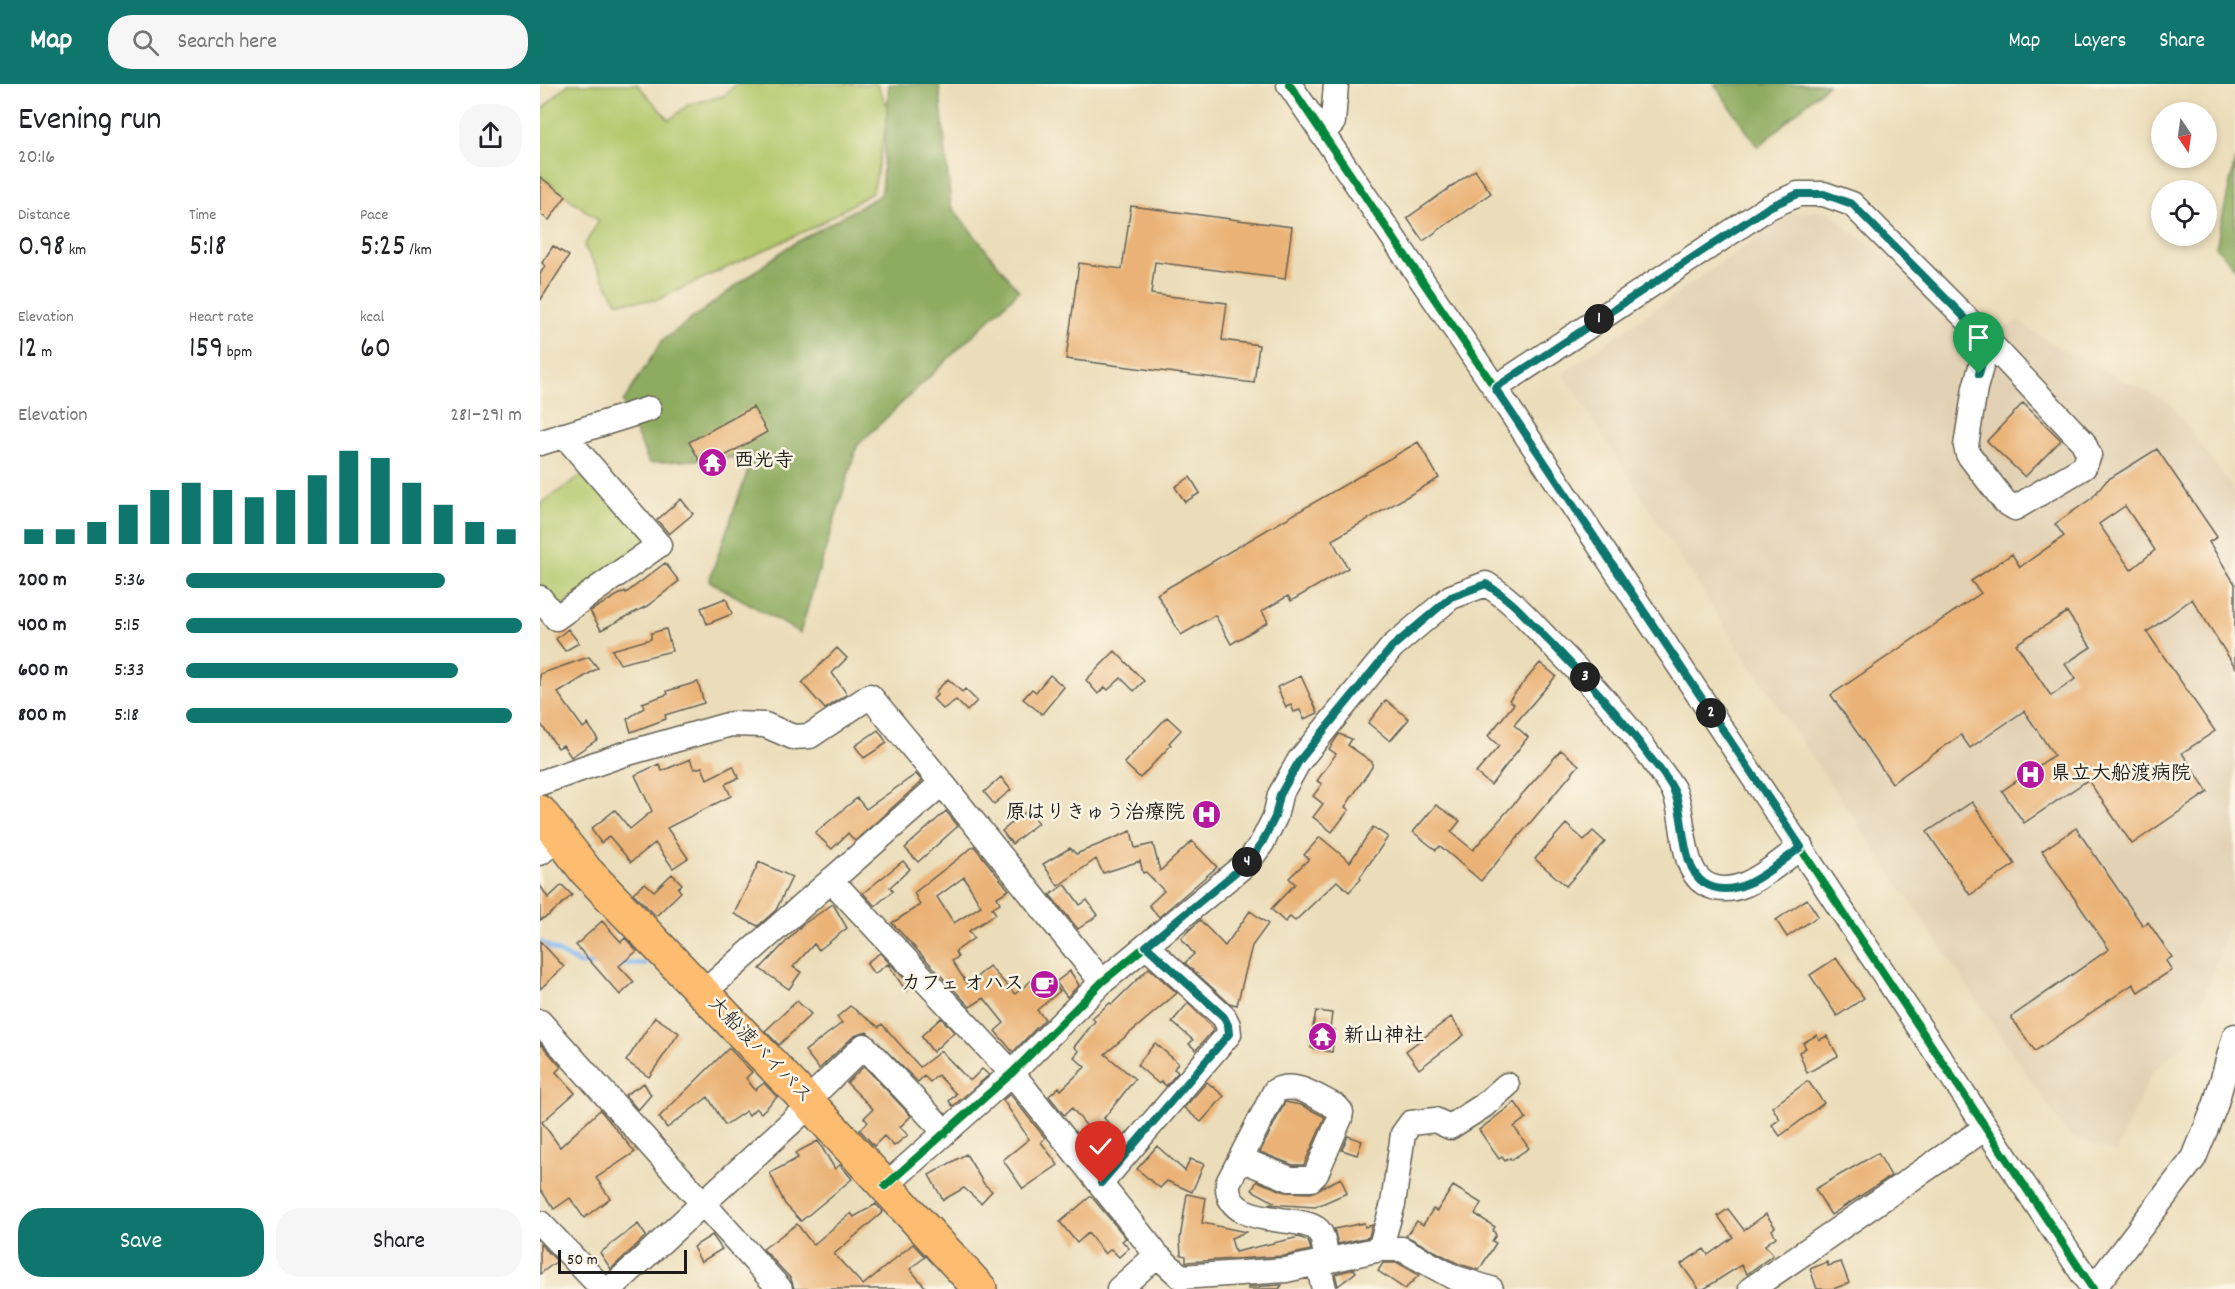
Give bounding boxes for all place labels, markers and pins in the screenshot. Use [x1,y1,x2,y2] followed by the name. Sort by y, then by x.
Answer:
[1584,304,1614,334] pin: 1
[1953,312,2004,374] pin
[697,446,729,478] temple icon: 西光寺
[734,448,794,476] place label: 西光寺
[1570,662,1600,692] pin: 3
[1696,698,1726,728] pin: 2
[2014,759,2046,791] hospital icon: 県立大船渡病院
[2051,761,2191,789] place label: 県立大船渡病院
[1190,798,1222,830] hospital icon: 原はりきゅう治療院
[1006,800,1185,828] place label: 原はりきゅう治療院
[1232,847,1262,877] pin: 4
[1029,969,1061,1001] cafe icon: カフェ オハス
[901,971,1024,999] place label: カフェ オハス
[1307,1021,1339,1053] temple icon: 新山神社
[1344,1023,1424,1051] place label: 新山神社
[1075,1121,1126,1183] pin

